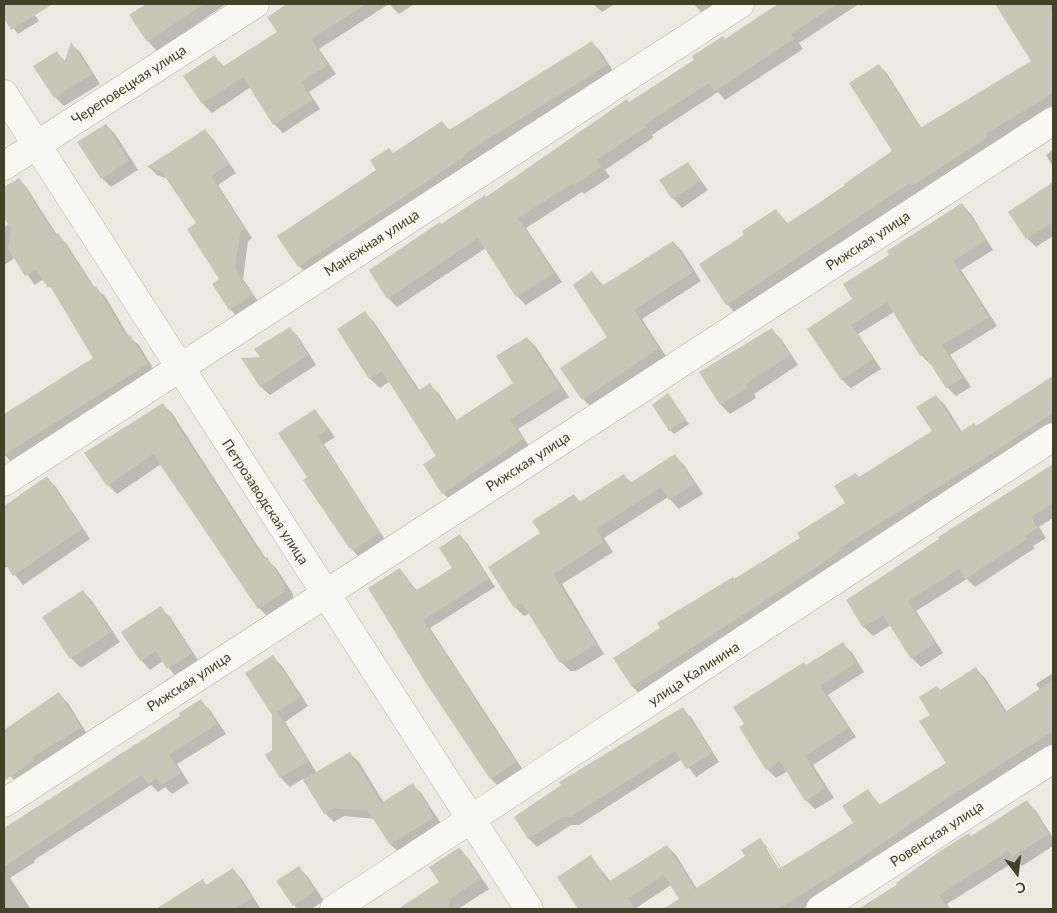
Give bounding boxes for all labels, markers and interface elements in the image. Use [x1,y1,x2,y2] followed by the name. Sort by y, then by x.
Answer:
[69,42,189,128] street label: Череповецкая улица
[321,206,423,280] street label: Манежная улица
[823,208,913,274] street label: Рижская улица
[483,429,573,495] street label: Рижская улица
[218,436,312,568] street label: Петрозаводская улица
[645,638,743,710] street label: улица Калинина
[144,649,234,715] street label: Рижская улица
[887,798,987,870] street label: Ровенская улица
[992,848,1042,898] north arrow
[1014,879,1028,897] text: С

